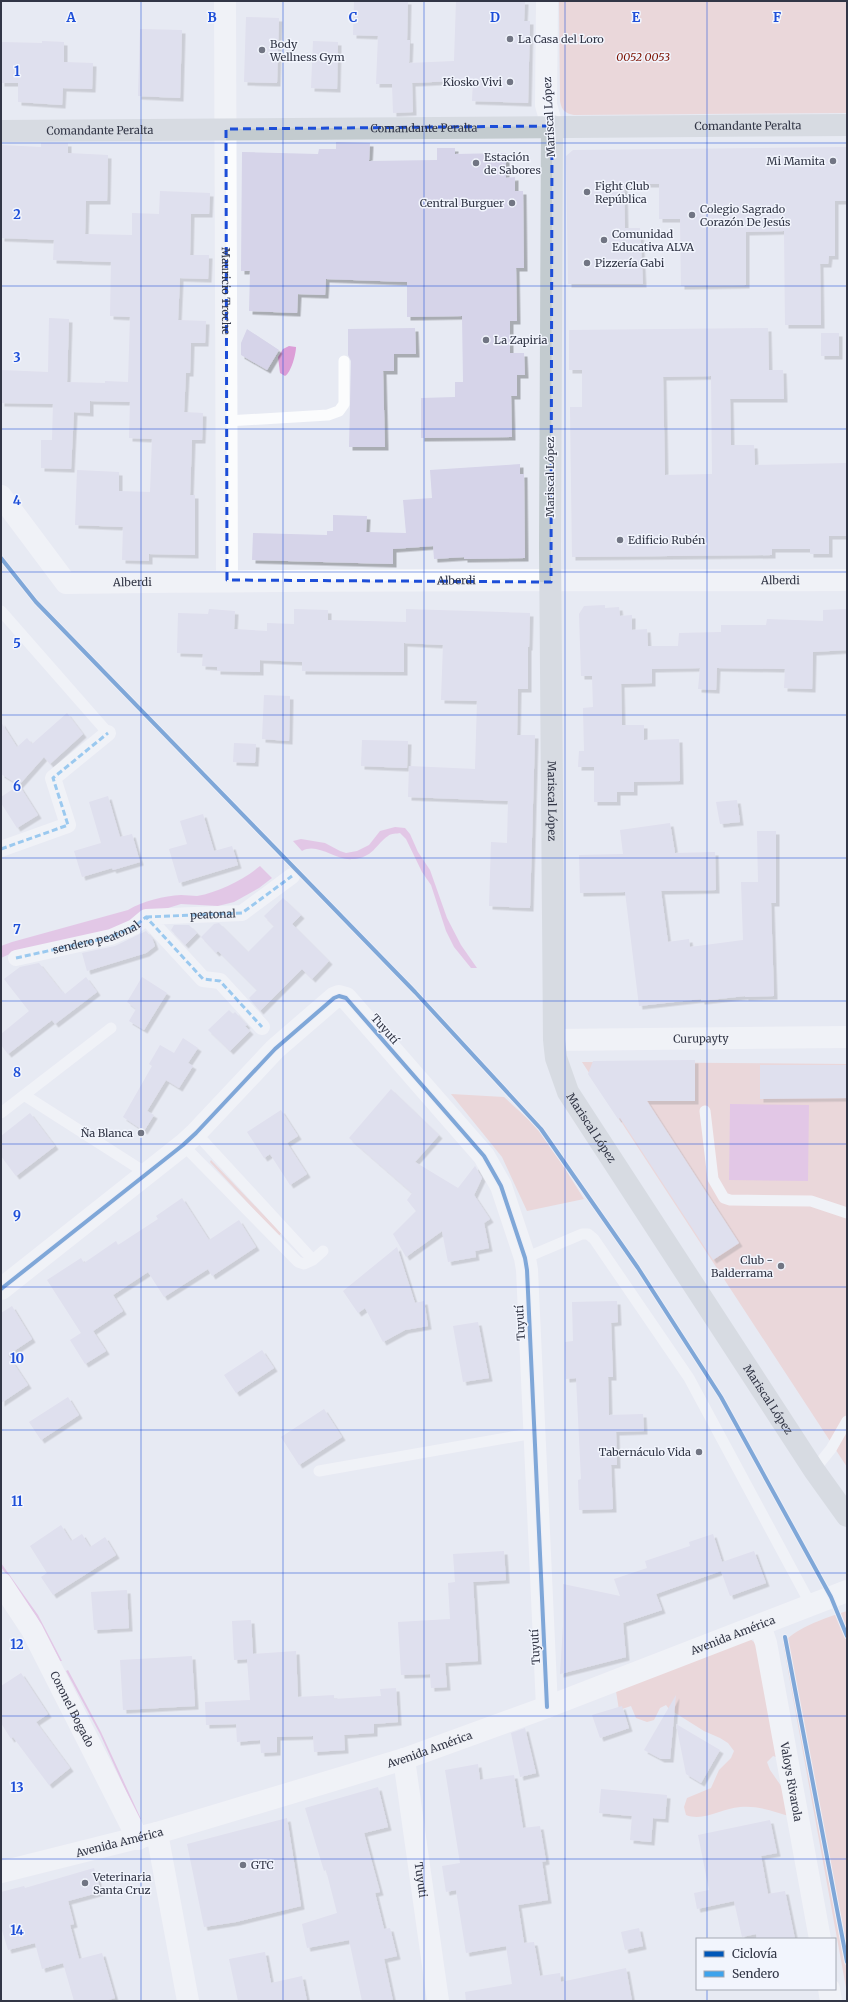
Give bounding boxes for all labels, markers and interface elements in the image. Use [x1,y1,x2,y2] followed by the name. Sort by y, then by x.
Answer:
[65,9,76,26] text: A
[207,9,217,26] text: B
[349,9,358,26] text: C
[490,9,500,26] text: D
[632,9,641,26] text: E
[773,9,781,26] text: F
[518,32,604,46] place label: La Casa del Loro
[505,34,515,44] marker: La Casa del Loro
[269,37,345,64] place label: Body Wellness Gym
[257,45,267,55] marker: Body Wellness Gym
[616,50,670,64] park label: 0052 0053
[14,63,20,80] text: 1
[443,75,502,89] place label: Kiosko Vivi
[540,76,558,158] street label: Mariscal López
[505,77,515,87] marker: Kiosko Vivi
[695,118,802,133] street label: Comandante Peralta
[371,121,478,135] street label: Comandante Peralta
[47,123,154,138] street label: Comandante Peralta
[484,150,541,177] place label: Estación de Sabores
[767,154,825,168] place label: Mi Mamita
[828,156,838,166] marker: Mi Mamita
[471,158,481,168] marker: Estación de Sabores
[595,179,650,206] place label: Fight Club República
[582,187,592,197] marker: Fight Club República
[420,196,504,210] place label: Central Burguer
[507,198,517,208] marker: Central Burguer
[700,202,791,229] place label: Colegio Sagrado Corazón De Jesús
[13,206,21,223] text: 2
[687,210,697,220] marker: Colegio Sagrado Corazón De Jesús
[612,227,694,254] place label: Comunidad Educativa ALVA
[599,235,609,245] marker: Comunidad Educativa ALVA
[219,247,233,335] street label: Mauricio Troche
[595,256,665,270] place label: Pizzería Gabi
[582,258,592,268] marker: Pizzería Gabi
[494,333,548,347] place label: La Zapiria
[481,335,491,345] marker: La Zapiria
[13,349,21,366] text: 3
[543,437,557,517] street label: Mariscal López
[13,492,22,509] text: 4
[628,533,706,547] place label: Edificio Rubén
[615,535,625,545] marker: Edificio Rubén
[436,573,476,587] street label: Alberdi
[760,573,800,587] street label: Alberdi
[112,575,152,589] street label: Alberdi
[13,635,21,652] text: 5
[545,761,559,841] street label: Mariscal López
[13,778,21,795] text: 6
[190,906,237,922] street label: peatonal
[51,918,143,957] street label: sendero peatonal
[13,921,21,938] text: 7
[368,1011,402,1047] street label: Tuyutí
[673,1031,729,1046] street label: Curupayty
[13,1064,21,1081] text: 8
[564,1090,619,1165] street label: Mariscal López
[81,1126,133,1140] place label: Ña Blanca
[136,1128,146,1138] marker: Ña Blanca
[13,1207,21,1224] text: 9
[711,1253,773,1280] place label: Club - Balderrama
[776,1261,786,1271] marker: Club - Balderrama
[512,1304,528,1341] street label: Tuyutí
[10,1350,24,1367] text: 10
[740,1362,796,1437] street label: Mariscal López
[599,1445,691,1459] place label: Tabernáculo Vida
[694,1447,704,1457] marker: Tabernáculo Vida
[11,1493,23,1510] text: 11
[688,1612,777,1658] street label: Avenida América
[527,1628,543,1665] street label: Tuyutí
[10,1636,24,1653] text: 12
[47,1669,97,1750] street label: Coronel Bogado
[384,1728,474,1771] street label: Avenida América
[777,1740,805,1823] street label: Valoys Rivarola
[10,1779,24,1796] text: 13
[73,1825,165,1860] street label: Avenida América
[251,1858,274,1872] place label: GTC
[238,1860,248,1870] marker: GTC
[412,1861,430,1899] street label: Tuyuti
[92,1870,152,1897] place label: Veterinaria Santa Cruz
[80,1878,90,1888] marker: Veterinaria Santa Cruz
[10,1922,25,1939] text: 14
[696,1938,836,1990] legend
[732,1946,778,1961] text: Ciclovía
[732,1966,779,1981] text: Sendero

